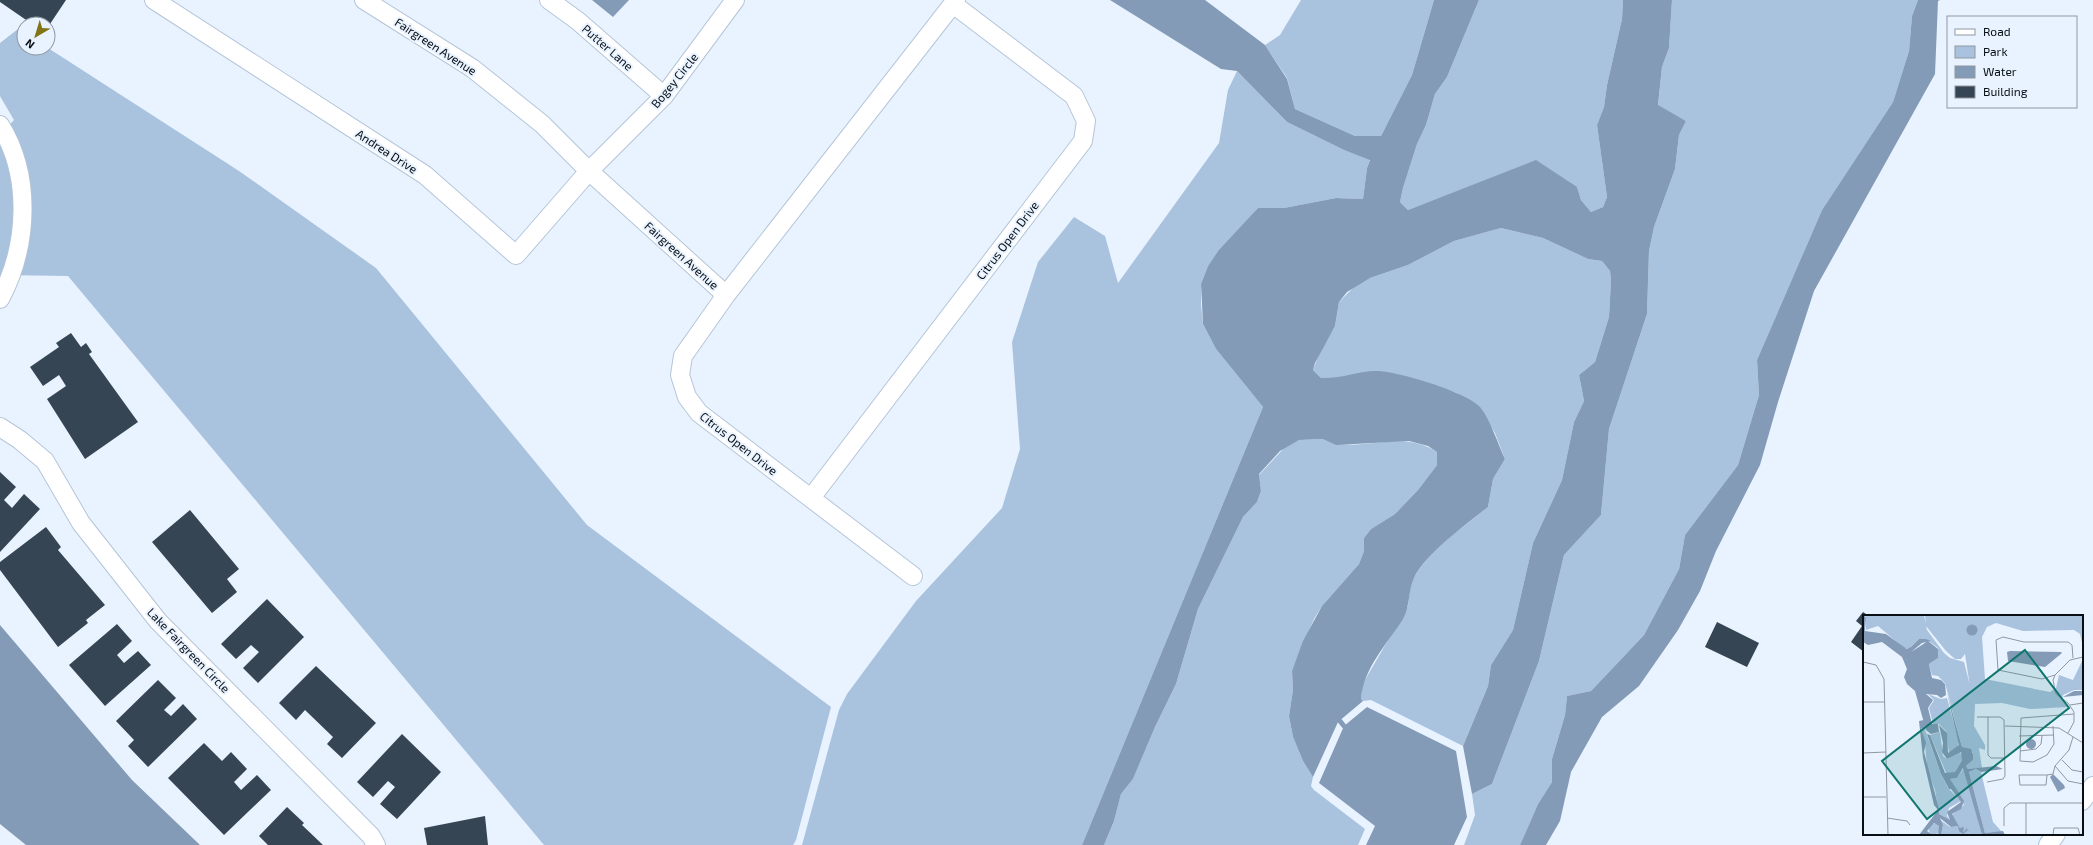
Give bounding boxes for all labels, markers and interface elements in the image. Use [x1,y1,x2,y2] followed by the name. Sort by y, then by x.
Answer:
[393,14,479,78] street label: Fairgreen Avenue
[16,16,56,56] north arrow
[1947,16,2077,108] legend
[580,21,636,73] street label: Putter Lane
[1983,24,2011,38] text: Road
[22,37,37,52] text: N
[1983,44,2008,58] text: Park
[648,50,700,110] street label: Bogey Circle
[1983,64,2017,78] text: Water
[1983,84,2028,98] text: Building
[354,126,420,176] street label: Andrea Drive
[973,198,1041,282] street label: Citrus Open Drive
[642,218,722,292] street label: Fairgreen Avenue
[698,408,780,478] street label: Citrus Open Drive
[145,605,233,695] street label: Lake Fairgreen Circle
[1863,615,2083,835] inset map

